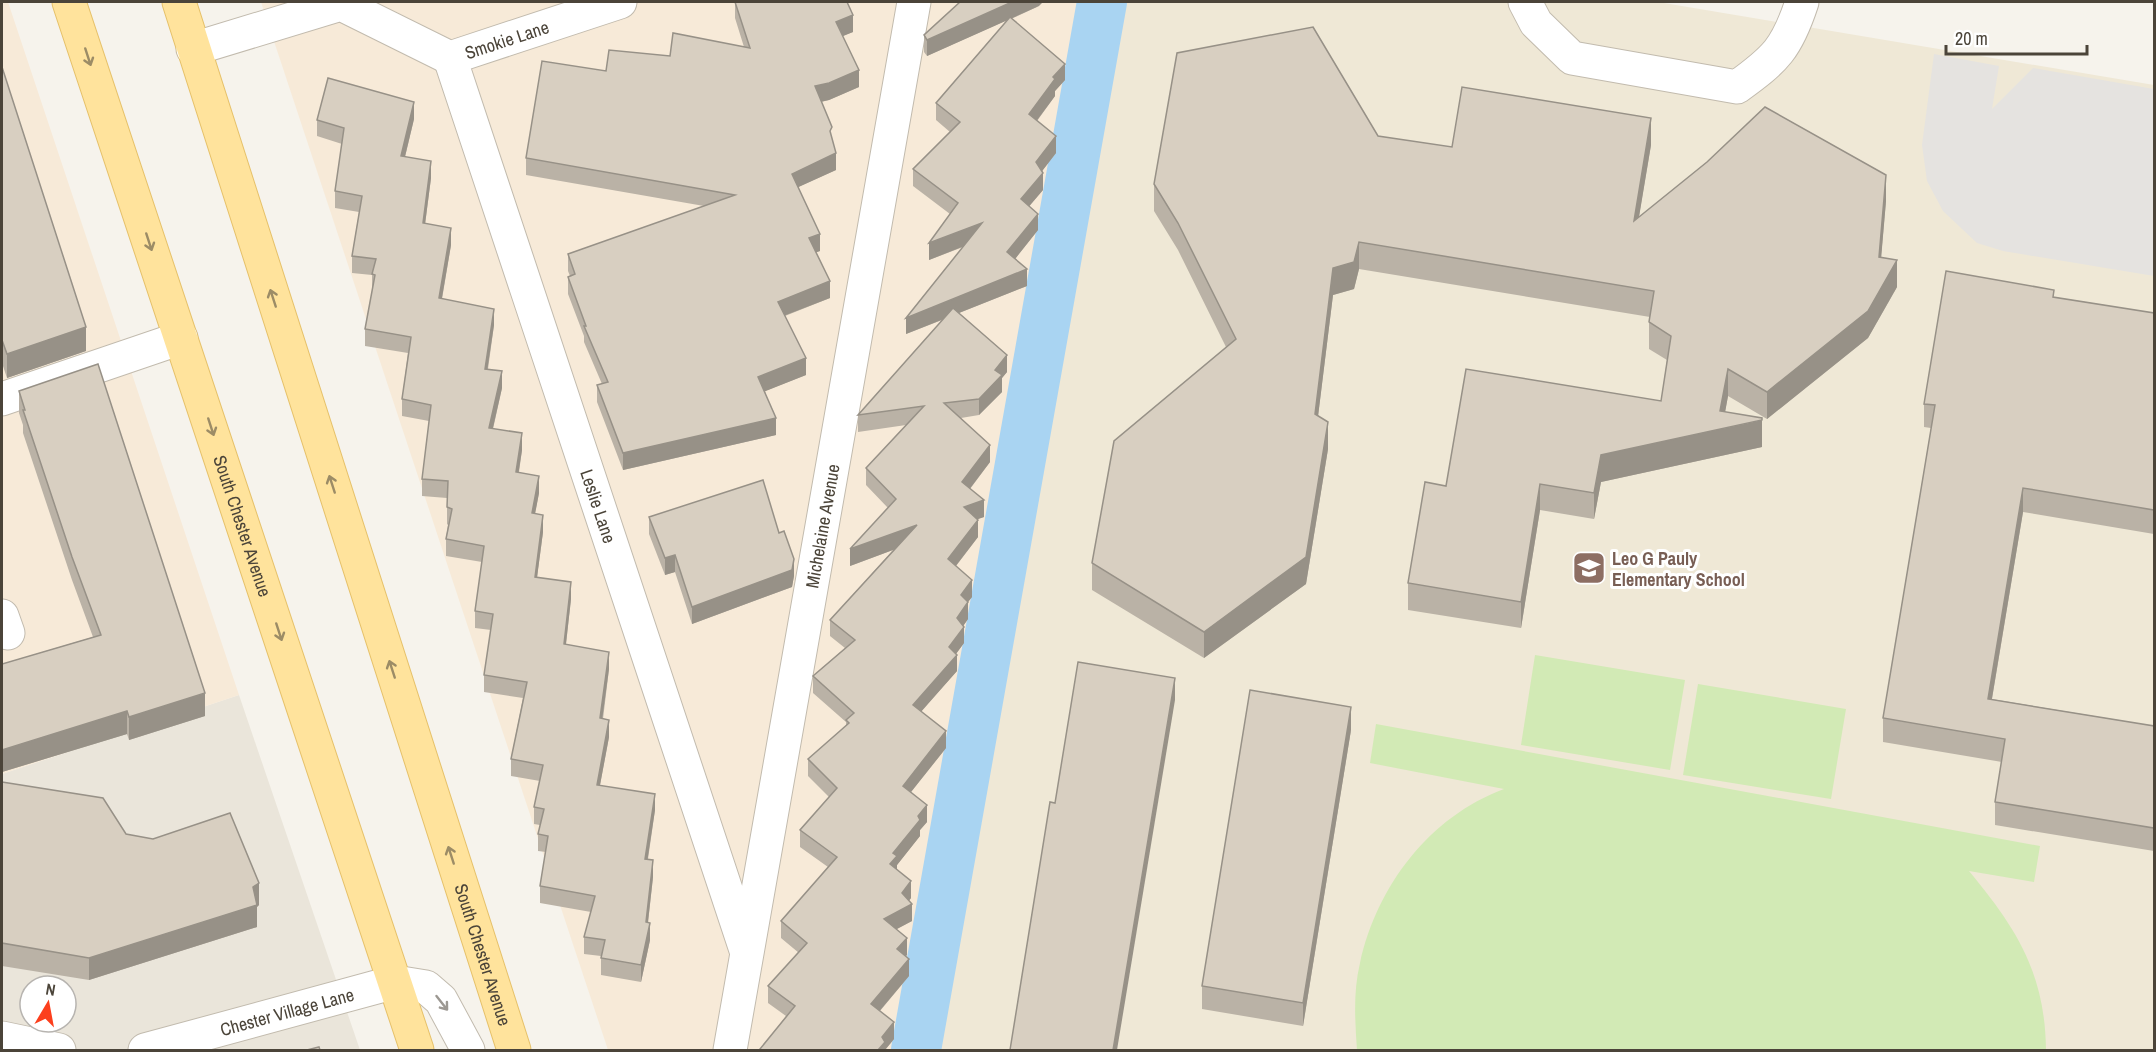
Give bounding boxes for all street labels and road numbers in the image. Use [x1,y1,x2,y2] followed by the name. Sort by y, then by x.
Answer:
[461,14,552,65] street label: Smokie Lane
[208,452,278,600] street label: South Chester Avenue
[799,462,845,590] street label: Michelaine Avenue
[575,466,623,546] street label: Leslie Lane
[449,880,518,1029] street label: South Chester Avenue
[217,981,357,1042] street label: Chester Village Lane

